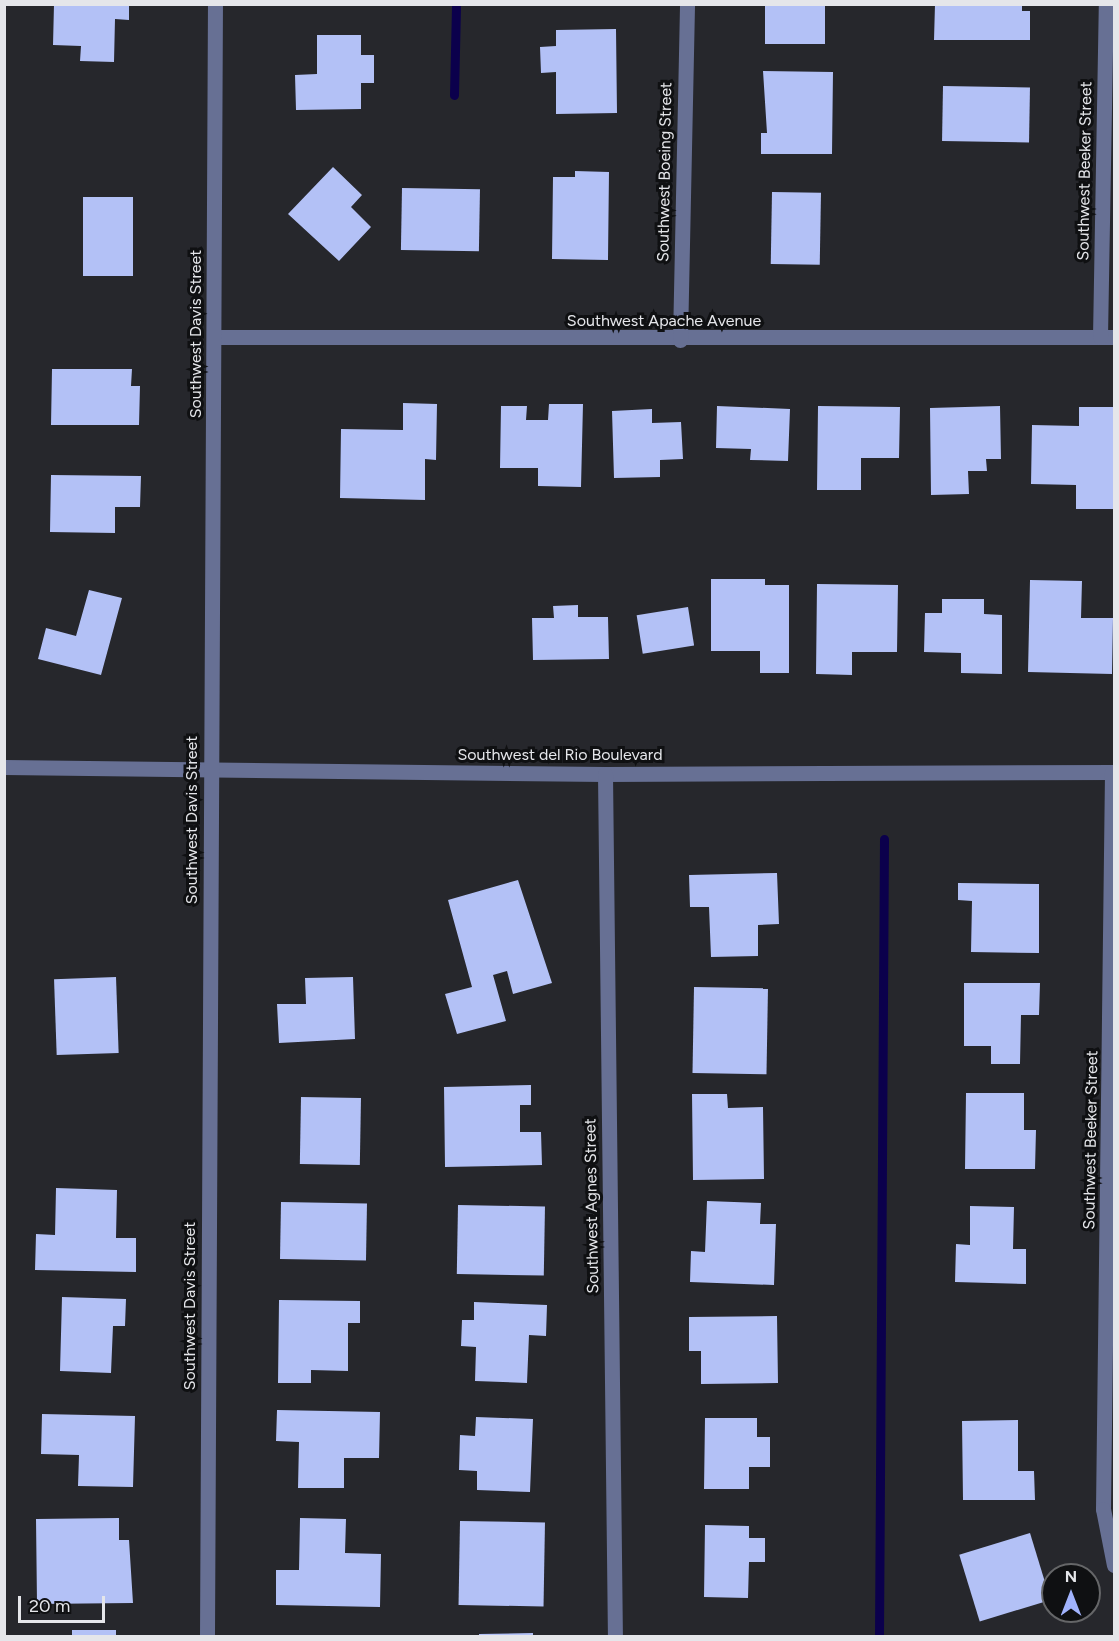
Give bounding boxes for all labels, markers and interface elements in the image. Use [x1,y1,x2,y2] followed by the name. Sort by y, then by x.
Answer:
[1074,81,1096,261] street label: Southwest Beeker Street
[654,82,676,262] street label: Southwest Boeing Street
[186,250,206,418] street label: Southwest Davis Street
[567,311,761,331] street label: Southwest Apache Avenue
[182,736,202,904] street label: Southwest Davis Street
[457,745,663,765] street label: Southwest del Rio Boulevard
[1080,1050,1102,1230] street label: Southwest Beeker Street
[581,1118,603,1294] street label: Southwest Agnes Street
[180,1222,200,1390] street label: Southwest Davis Street
[1041,1563,1101,1623] north arrow
[1065,1567,1077,1586] text: N
[21,1584,108,1622] scale bar
[29,1595,70,1617] text: 20 m

